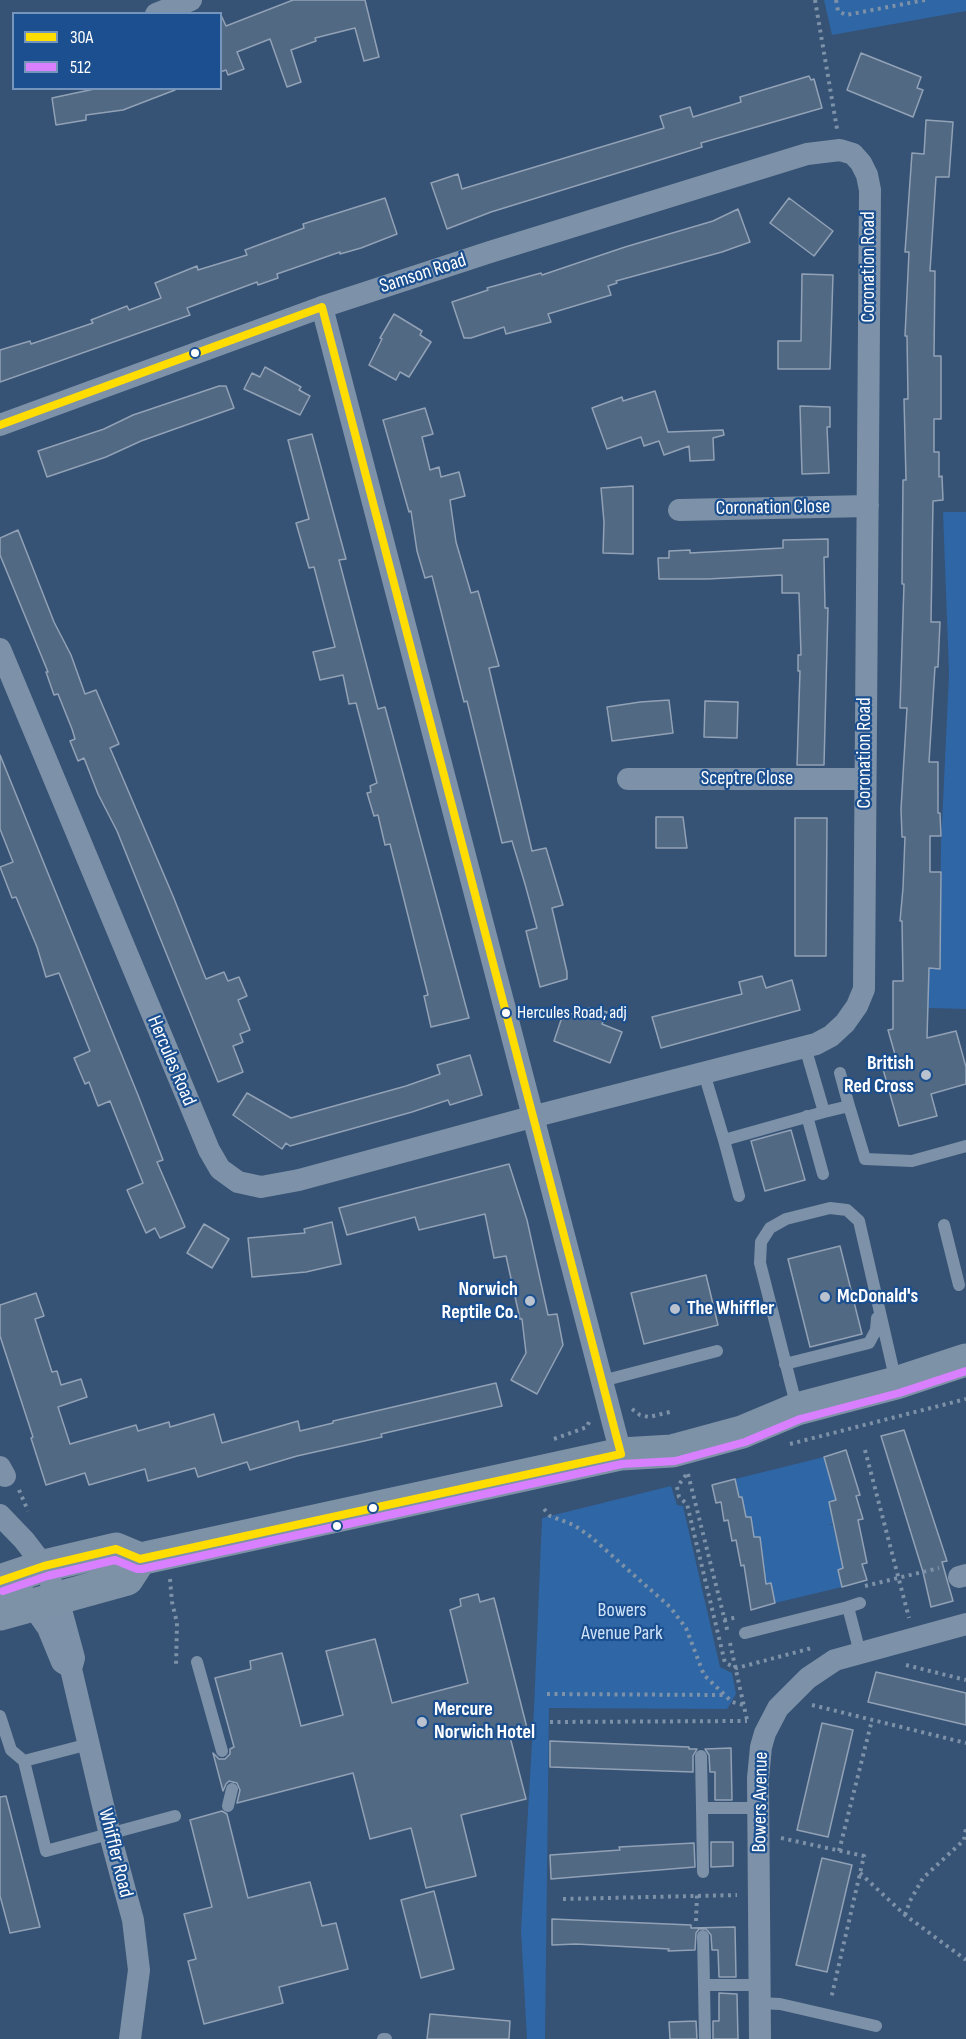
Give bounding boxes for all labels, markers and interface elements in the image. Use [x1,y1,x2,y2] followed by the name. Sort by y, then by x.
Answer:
[12,12,222,90] legend
[70,27,93,48] text: 30A
[70,57,91,78] text: 512
[857,212,881,322] street label: Coronation Road
[377,249,469,299] street label: Samson Road
[189,347,201,359] unlabelled marker
[715,495,831,521] street label: Coronation Close
[853,698,877,808] street label: Coronation Road
[701,767,793,791] street label: Sceptre Close
[517,1002,627,1024] place label: Hercules Road, adj
[500,1007,512,1019] marker: Hercules Road, adj
[141,1012,201,1110] street label: Hercules Road
[844,1052,914,1099] place label: British Red Cross
[919,1068,933,1082] marker: British Red Cross
[442,1278,518,1325] place label: Norwich Reptile Co.
[837,1285,918,1309] place label: McDonald's
[818,1290,832,1304] marker: McDonald's
[523,1294,537,1308] marker: Norwich Reptile Co.
[687,1297,775,1321] place label: The Whiffler
[668,1302,682,1316] marker: The Whiffler
[367,1502,379,1514] unlabelled marker
[331,1520,343,1532] unlabelled marker
[581,1599,663,1646] park label: Bowers Avenue Park
[434,1698,535,1745] place label: Mercure Norwich Hotel
[415,1715,429,1729] marker: Mercure Norwich Hotel
[748,1751,774,1853] street label: Bowers Avenue
[92,1806,138,1900] street label: Whiffler Road

